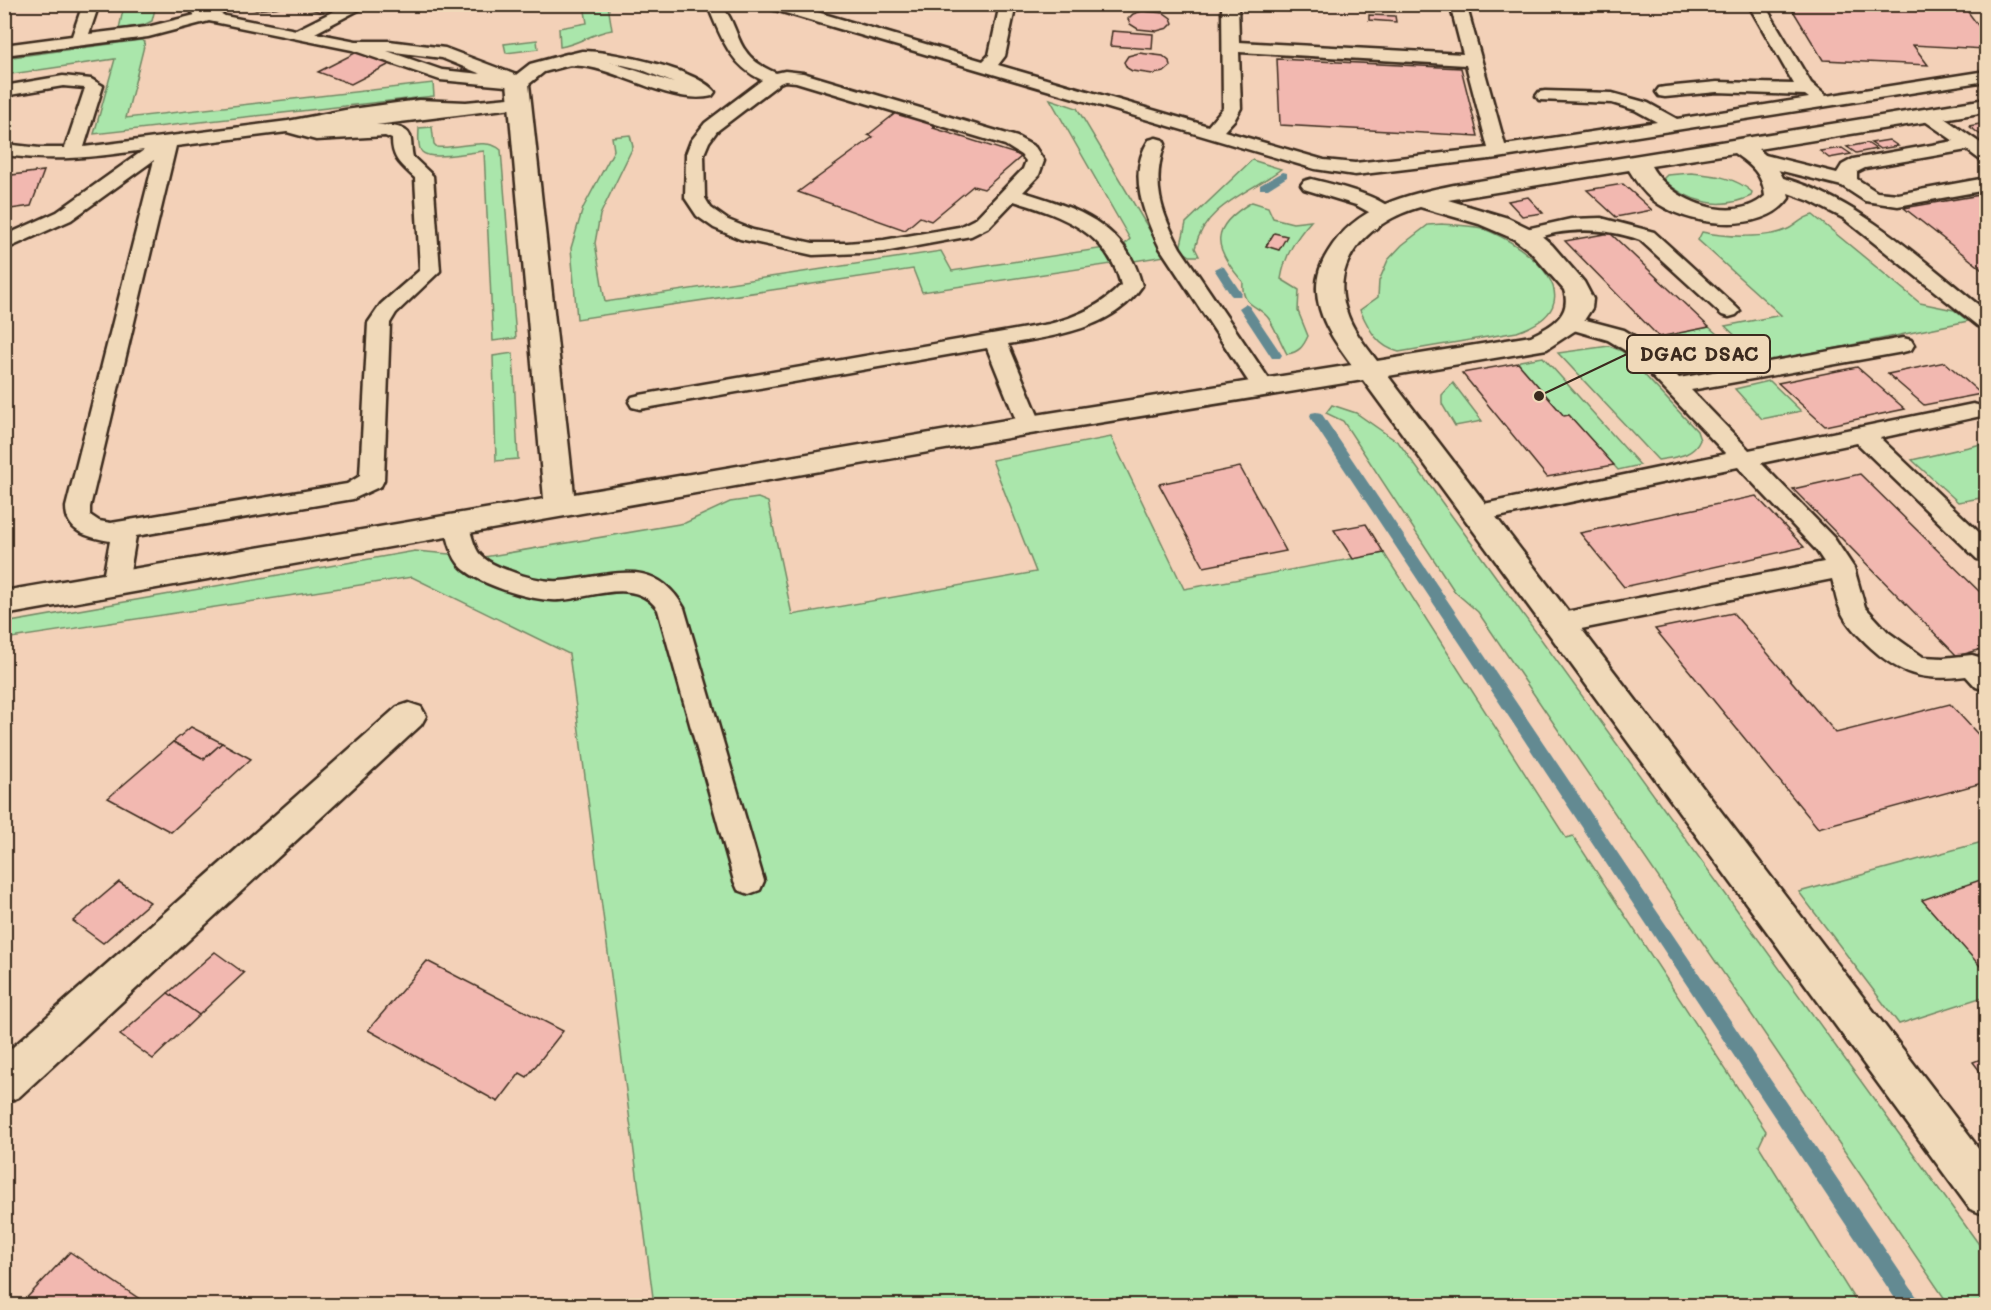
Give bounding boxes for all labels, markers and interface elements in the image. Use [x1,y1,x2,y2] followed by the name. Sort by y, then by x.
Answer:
[1627,335,1770,373] callout: DGAC DSAC
[1640,340,1759,366] text: DGAC DSAC

